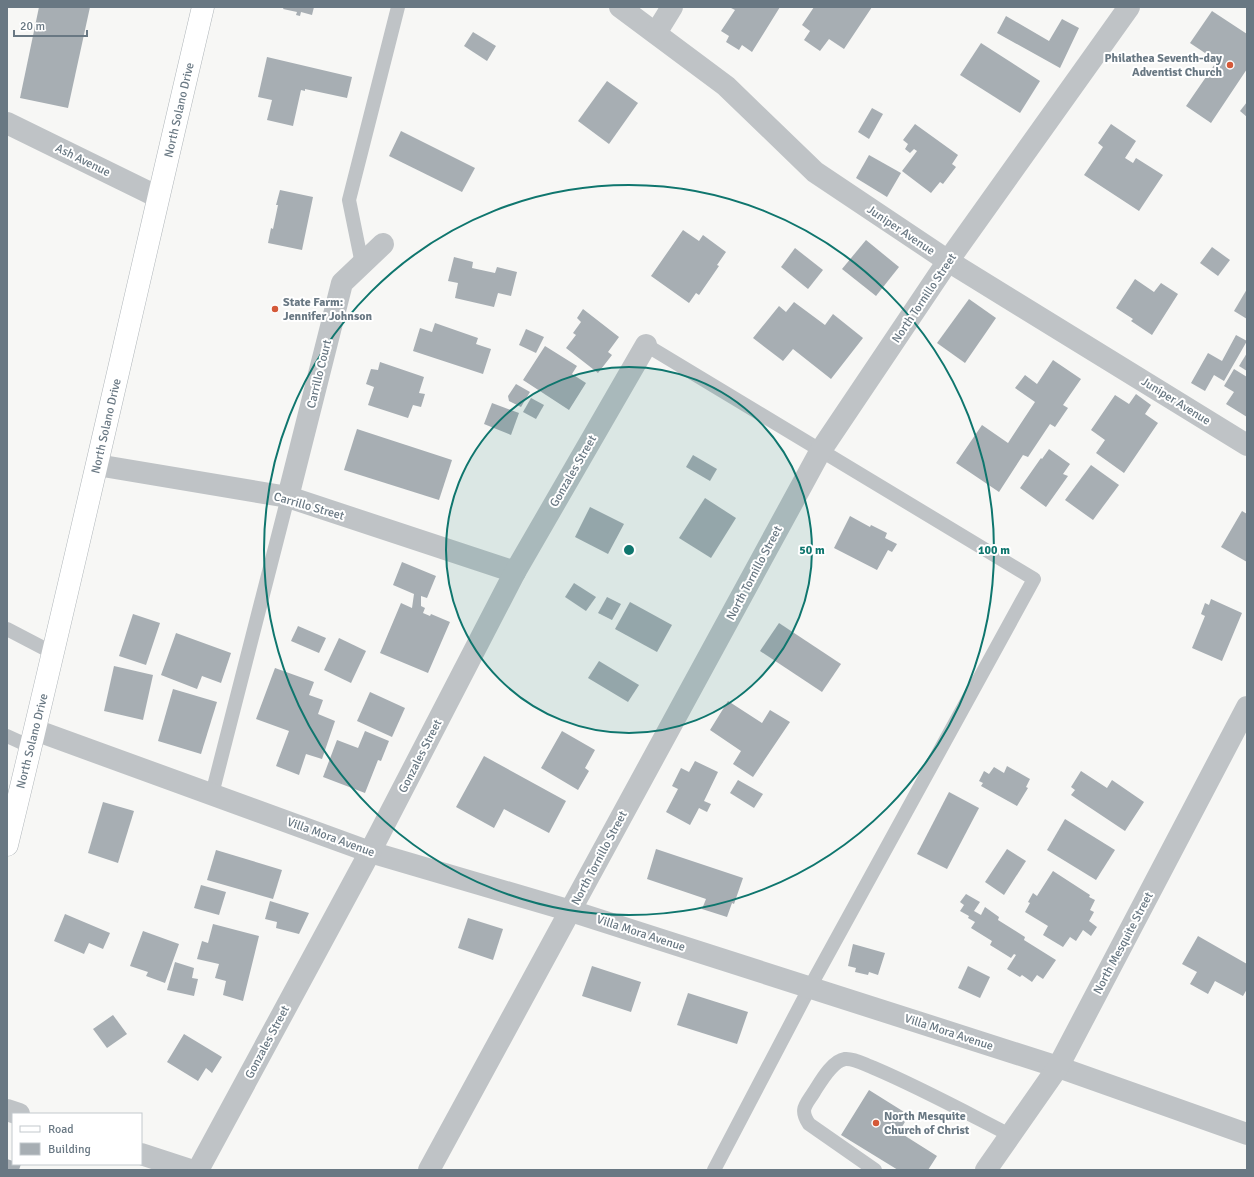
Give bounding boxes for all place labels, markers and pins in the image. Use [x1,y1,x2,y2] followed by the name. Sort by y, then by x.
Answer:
[1105,51,1222,80] place label: Philathea Seventh-day Adventist Church
[1225,60,1235,70] marker: Philathea Seventh-day Adventist Church
[283,295,372,324] place label: State Farm: Jennifer Johnson
[270,304,280,314] marker: State Farm: Jennifer Johnson
[622,543,636,557] centre of rings
[884,1109,970,1138] place label: North Mesquite Church of Christ
[871,1118,881,1128] marker: North Mesquite Church of Christ

